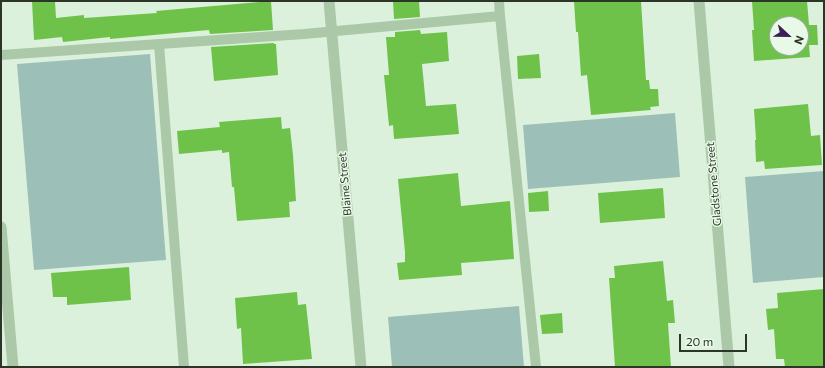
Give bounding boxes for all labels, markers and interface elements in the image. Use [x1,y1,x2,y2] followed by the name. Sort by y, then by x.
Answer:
[769,16,809,56] north arrow
[792,34,807,47] text: N
[704,141,724,227] street label: Gladstone Street
[336,152,354,216] street label: Blaine Street
[681,326,749,352] scale bar
[686,334,713,348] text: 20 m

